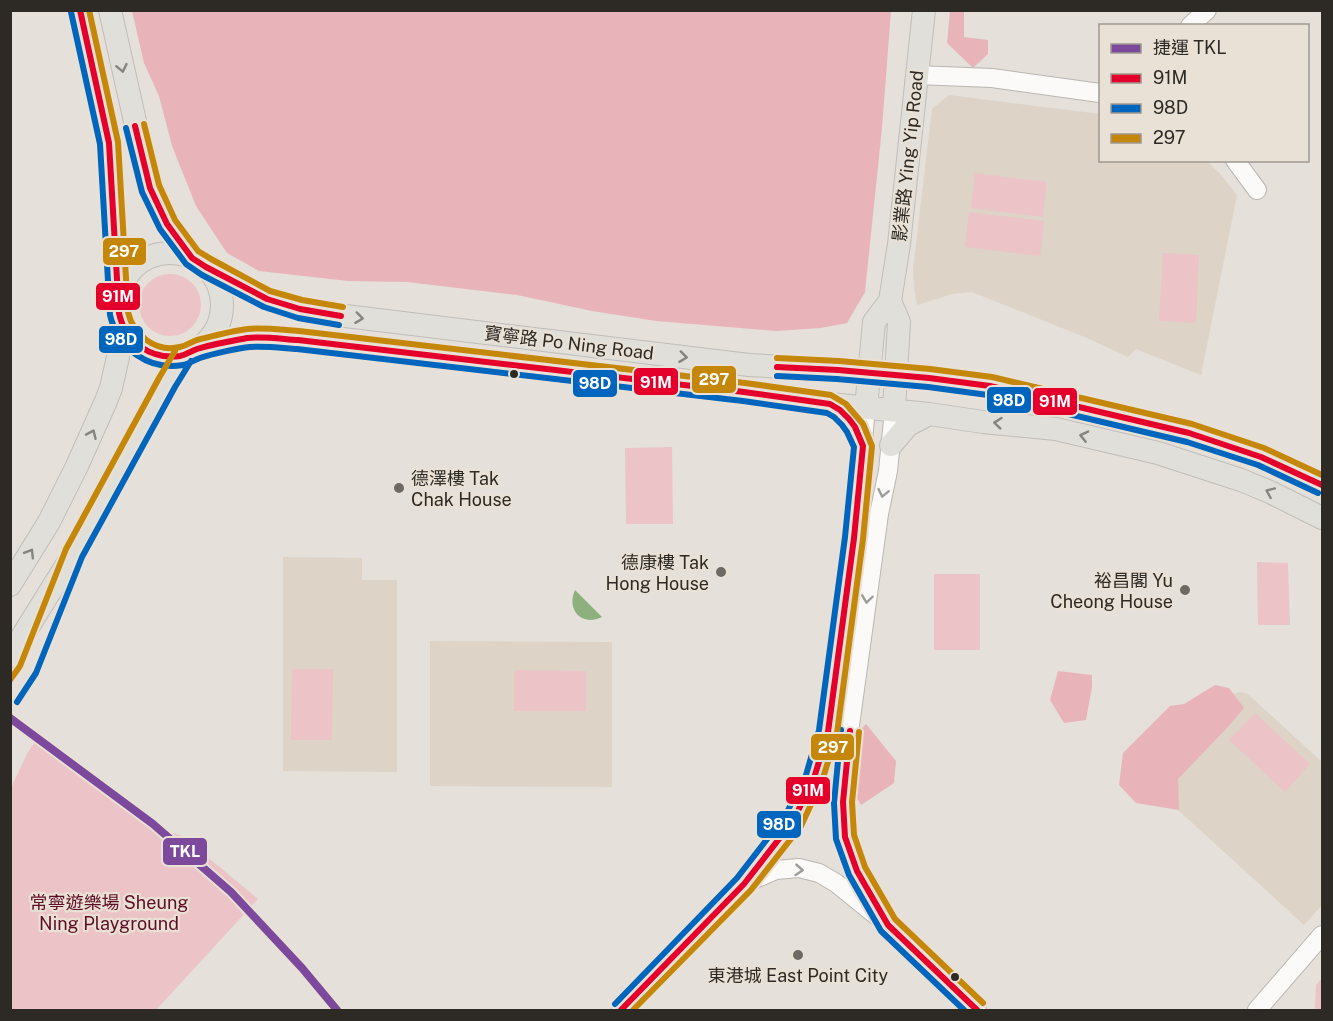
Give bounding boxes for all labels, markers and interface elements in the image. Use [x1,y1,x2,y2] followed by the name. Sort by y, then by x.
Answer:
[1099,24,1309,162] legend
[1153,37,1227,58] text: 捷運 TKL
[115,62,128,72] one-way arrow
[1153,67,1188,88] text: 91M
[889,69,927,243] street label: 影業路 Ying Yip Road
[1153,97,1188,118] text: 98D
[1153,127,1185,148] text: 297
[102,237,147,266] line badge: 297
[109,242,139,261] text: 297
[95,282,141,311] line badge: 91M
[102,287,134,306] text: 91M
[355,311,364,324] one-way arrow
[483,322,655,364] street label: 寶寧路 Po Ning Road
[98,325,144,354] line badge: 98D
[105,330,137,349] text: 98D
[679,350,688,363] one-way arrow
[691,365,737,394] line badge: 297
[633,367,679,396] line badge: 91M
[508,368,520,380] unlabelled marker
[572,369,618,398] line badge: 98D
[699,370,729,389] text: 297
[640,373,672,392] text: 91M
[579,374,611,393] text: 98D
[986,386,1032,414] line badge: 98D
[1032,387,1078,416] line badge: 91M
[993,391,1025,410] text: 98D
[1039,392,1071,411] text: 91M
[994,417,1003,430] one-way arrow
[84,429,96,440] one-way arrow
[1079,430,1089,443] one-way arrow
[411,468,512,510] place label: 德澤樓 Tak Chak House
[392,481,406,495] marker: 德澤樓 Tak Chak House
[1265,487,1276,499] one-way arrow
[877,488,890,498] one-way arrow
[23,549,34,560] one-way arrow
[606,552,709,594] place label: 德康樓 Tak Hong House
[714,565,728,579] marker: 德康樓 Tak Hong House
[1050,570,1173,612] place label: 裕昌閣 Yu Cheong House
[1178,583,1192,597] marker: 裕昌閣 Yu Cheong House
[861,595,874,604] one-way arrow
[810,733,855,761] line badge: 297
[818,738,848,757] text: 297
[785,776,831,805] line badge: 91M
[792,781,824,800] text: 91M
[756,810,802,839] line badge: 98D
[763,815,795,834] text: 98D
[162,837,208,866] line badge: TKL
[170,842,200,861] text: TKL
[795,863,804,876] one-way arrow
[29,892,189,934] park label: 常寧遊樂場 Sheung Ning Playground
[791,948,805,962] marker: 東港城 East Point City
[708,965,889,986] place label: 東港城 East Point City
[949,971,961,983] unlabelled marker

